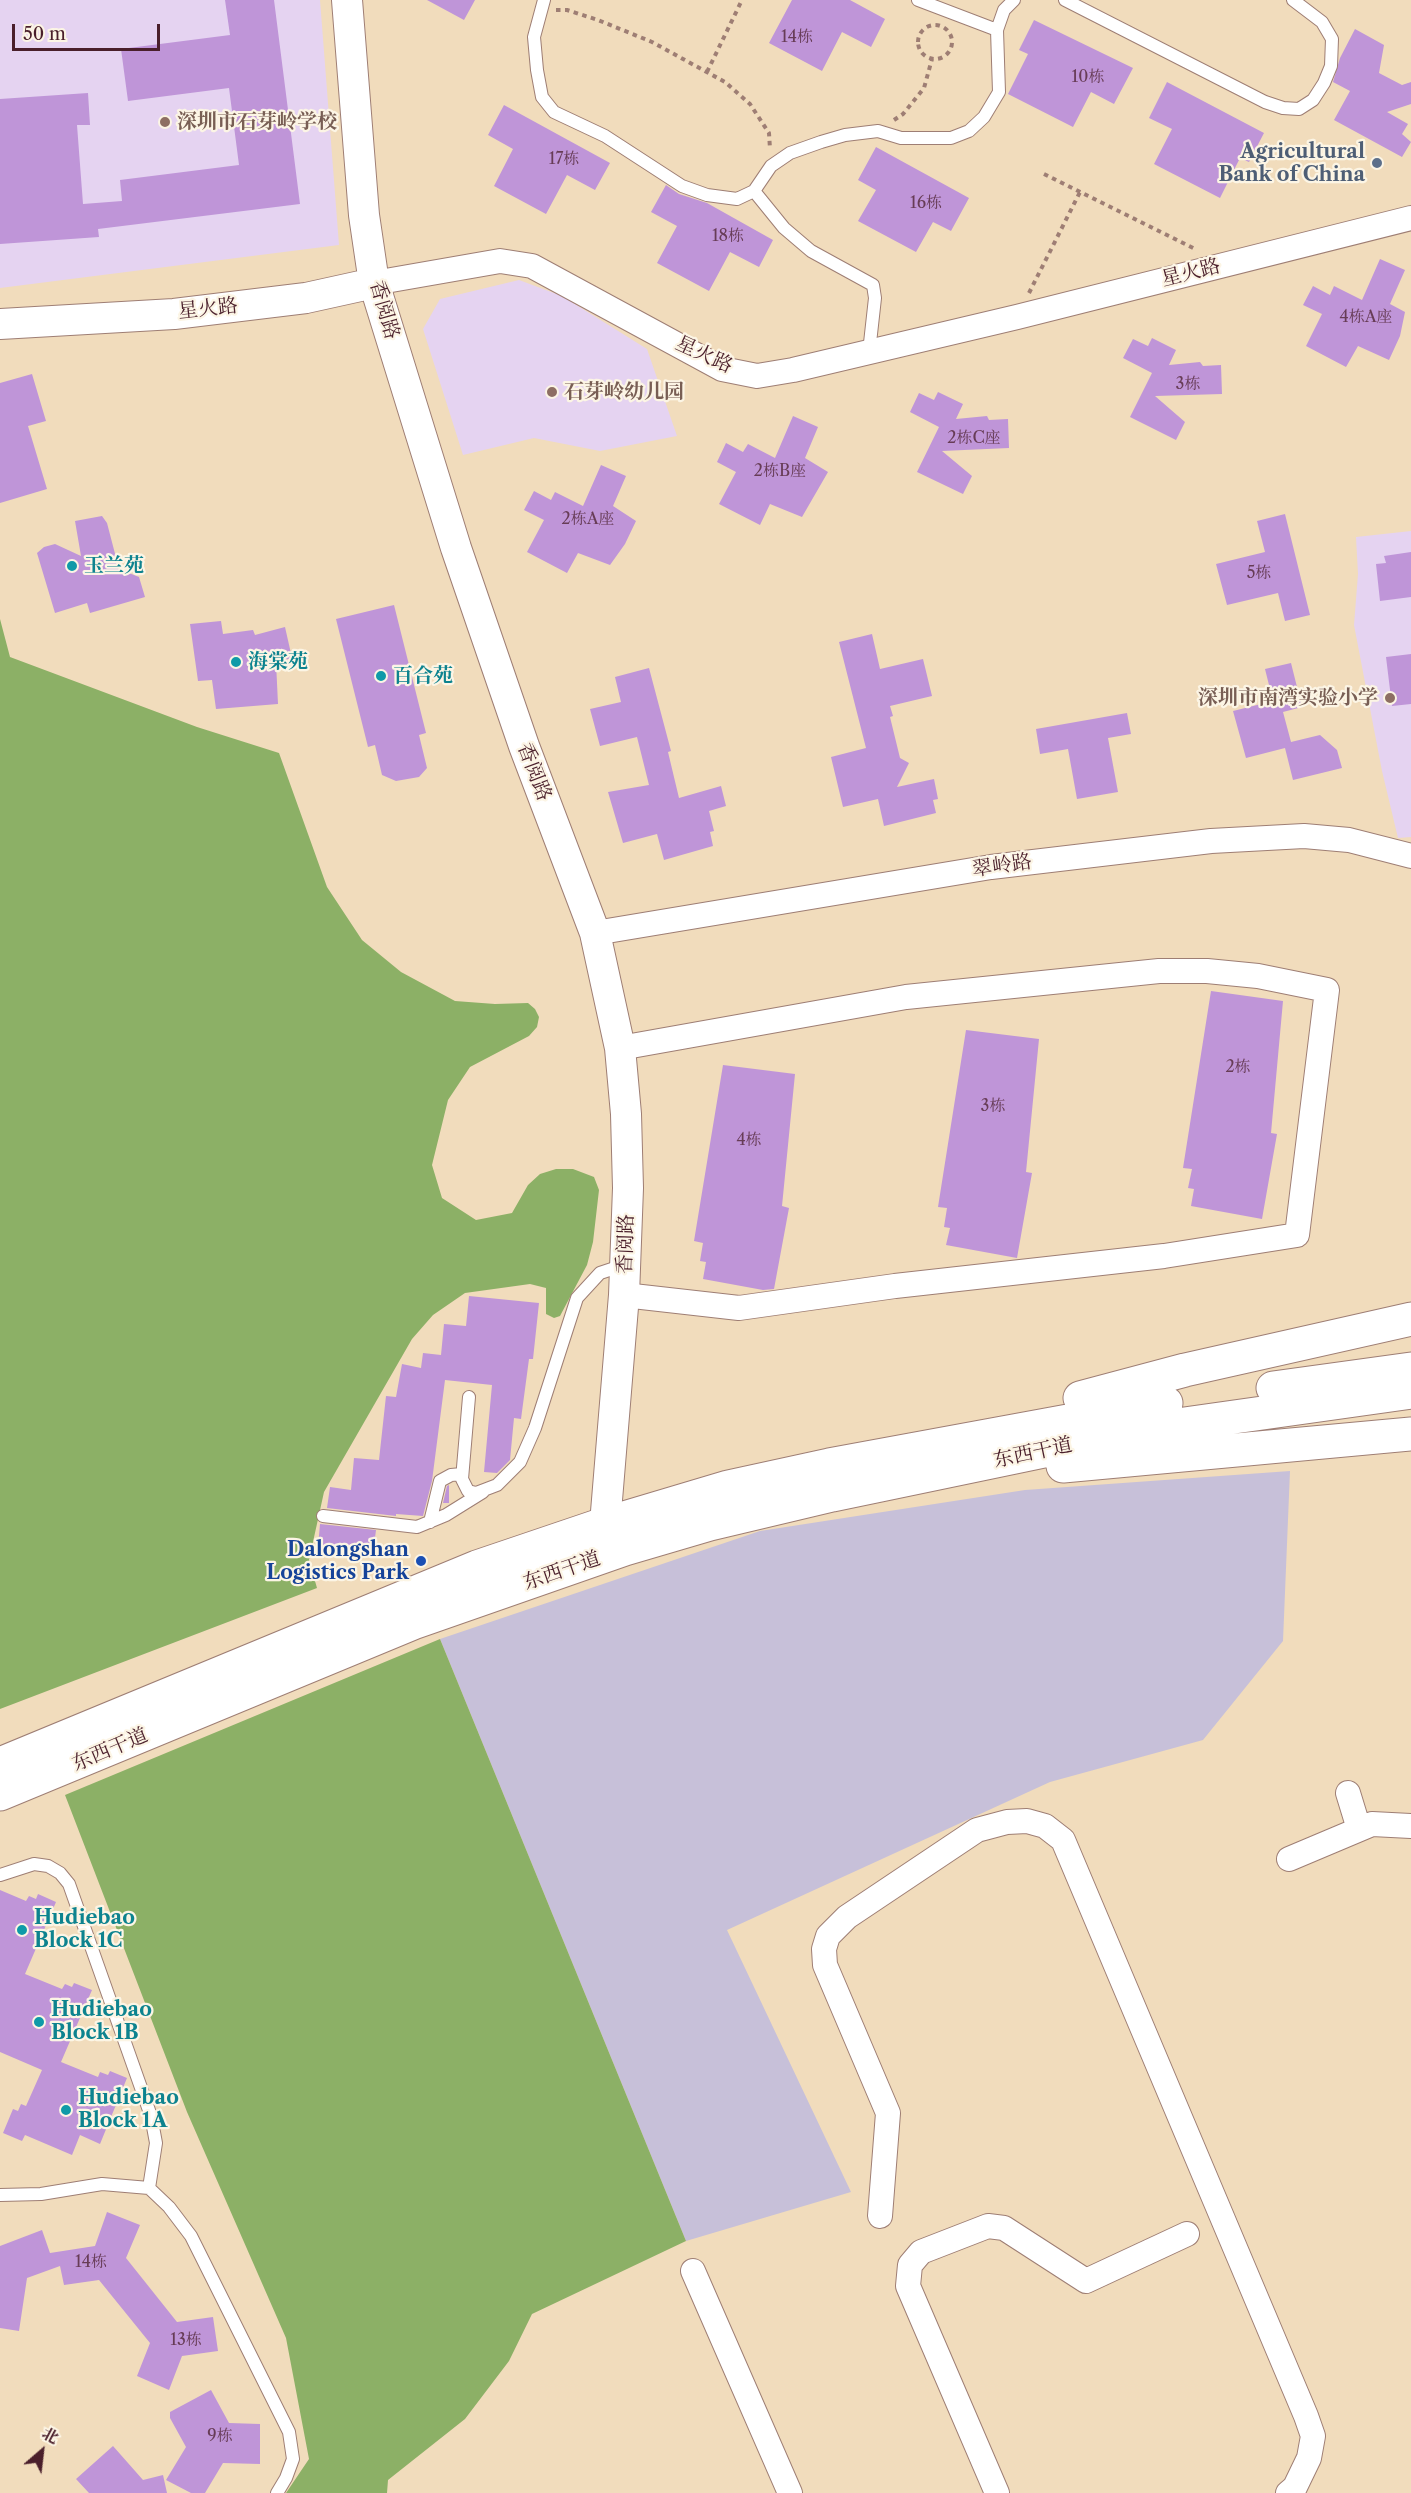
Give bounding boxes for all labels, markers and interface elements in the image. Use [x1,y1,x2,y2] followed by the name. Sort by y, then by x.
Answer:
[15,12,164,50] scale bar
[23,23,66,45] text: 50 m
[781,27,813,47] house number: 14栋
[1072,67,1104,87] house number: 10栋
[177,110,337,134] place label: 深圳市石芽岭学校
[158,115,172,129] marker: 深圳市石芽岭学校
[1218,140,1365,187] place label: Agricultural Bank of China
[549,149,579,169] house number: 17栋
[1370,156,1384,170] marker: Agricultural Bank of China
[910,193,942,213] house number: 16栋
[712,226,744,246] house number: 18栋
[1159,254,1223,292] street label: 星火路
[364,278,404,342] street label: 香阅路
[177,294,239,324] street label: 星火路
[1339,307,1393,327] house number: 4栋A座
[672,331,736,379] street label: 星火路
[1176,374,1200,394] house number: 3栋
[564,380,684,404] place label: 石芽岭幼儿园
[545,385,559,399] marker: 石芽岭幼儿园
[947,428,1001,448] house number: 2栋C座
[754,461,806,481] house number: 2栋B座
[561,509,615,529] house number: 2栋A座
[84,554,144,578] place label: 玉兰苑
[65,559,79,573] marker: 玉兰苑
[1247,563,1271,583] house number: 5栋
[248,650,308,674] place label: 海棠苑
[229,655,243,669] marker: 海棠苑
[393,664,453,688] place label: 百合苑
[374,669,388,683] marker: 百合苑
[1198,686,1378,710] place label: 深圳市南湾实验小学
[1383,691,1397,705] marker: 深圳市南湾实验小学
[512,740,556,804] street label: 香阅路
[971,850,1033,882] street label: 翠岭路
[1225,1057,1251,1077] house number: 2栋
[981,1096,1005,1116] house number: 3栋
[736,1130,762,1150] house number: 4栋
[613,1214,639,1274] street label: 香阅路
[991,1433,1075,1473] street label: 东西干道
[266,1538,409,1585] place label: Dalongshan Logistics Park
[520,1547,604,1595] street label: 东西干道
[414,1554,428,1568] marker: Dalongshan Logistics Park
[68,1723,152,1777] street label: 东西干道
[34,1906,135,1953] place label: Hudiebao Block 1C
[15,1923,29,1937] marker: Hudiebao Block 1C
[51,1998,152,2045] place label: Hudiebao Block 1B
[32,2015,46,2029] marker: Hudiebao Block 1B
[78,2086,179,2133] place label: Hudiebao Block 1A
[59,2103,73,2117] marker: Hudiebao Block 1A
[75,2252,107,2272] house number: 14栋
[170,2330,202,2350] house number: 13栋
[12,2421,72,2481] north arrow
[39,2423,62,2448] text: 北
[207,2426,233,2446] house number: 9栋

